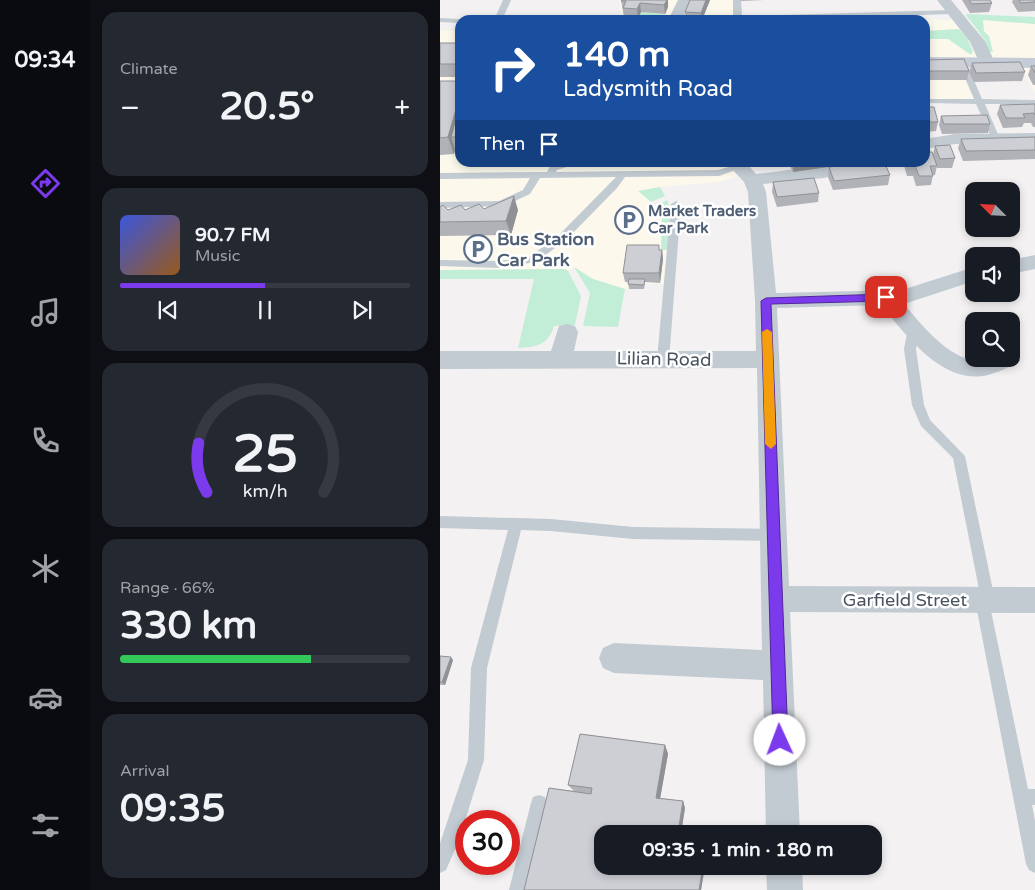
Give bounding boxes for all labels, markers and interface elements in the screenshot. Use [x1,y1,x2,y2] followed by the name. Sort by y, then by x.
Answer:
[563,34,670,76] text: 140 m
[480,35,545,100] icon: right
[15,47,75,73] text: 09:34
[120,59,178,79] text: Climate
[563,76,733,102] text: Ladysmith Road
[220,84,315,130] text: 20.5°
[120,91,140,125] text: −
[394,91,410,125] text: +
[535,130,563,158] icon: arrive
[480,133,525,155] text: Then
[28,166,63,201] icon: directions
[965,182,1020,238] north arrow
[965,182,1020,367] map controls
[648,202,756,237] place label: Market Traders Car Park
[614,205,644,235] parking icon: Market Traders Car Park
[195,224,270,246] text: 90.7 FM
[497,228,594,271] place label: Bus Station Car Park
[463,234,493,264] parking icon: Bus Station Car Park
[195,246,240,266] text: Music
[965,247,1020,302] button: sound
[865,276,907,318] pin
[872,283,900,311] icon: arrive
[28,295,63,330] icon: music
[154,296,182,324] icon: previous
[251,296,279,324] icon: pause
[348,296,376,324] icon: next
[965,312,1020,367] button: search
[616,347,712,371] street label: Lilian Road
[28,423,63,458] icon: phone
[232,423,298,486] text: 25
[243,481,287,502] text: km/h
[28,551,63,586] icon: climate
[120,578,215,598] text: Range · 66%
[843,589,967,611] street label: Garfield Street
[120,603,257,649] text: 330 km
[28,680,63,715] icon: car
[753,713,805,765] position arrow
[120,761,169,781] text: Arrival
[120,786,225,832] text: 09:35
[28,808,63,843] icon: filters
[455,810,520,875] speed limit sign: 30
[642,839,834,861] text: 09:35 · 1 min · 180 m

